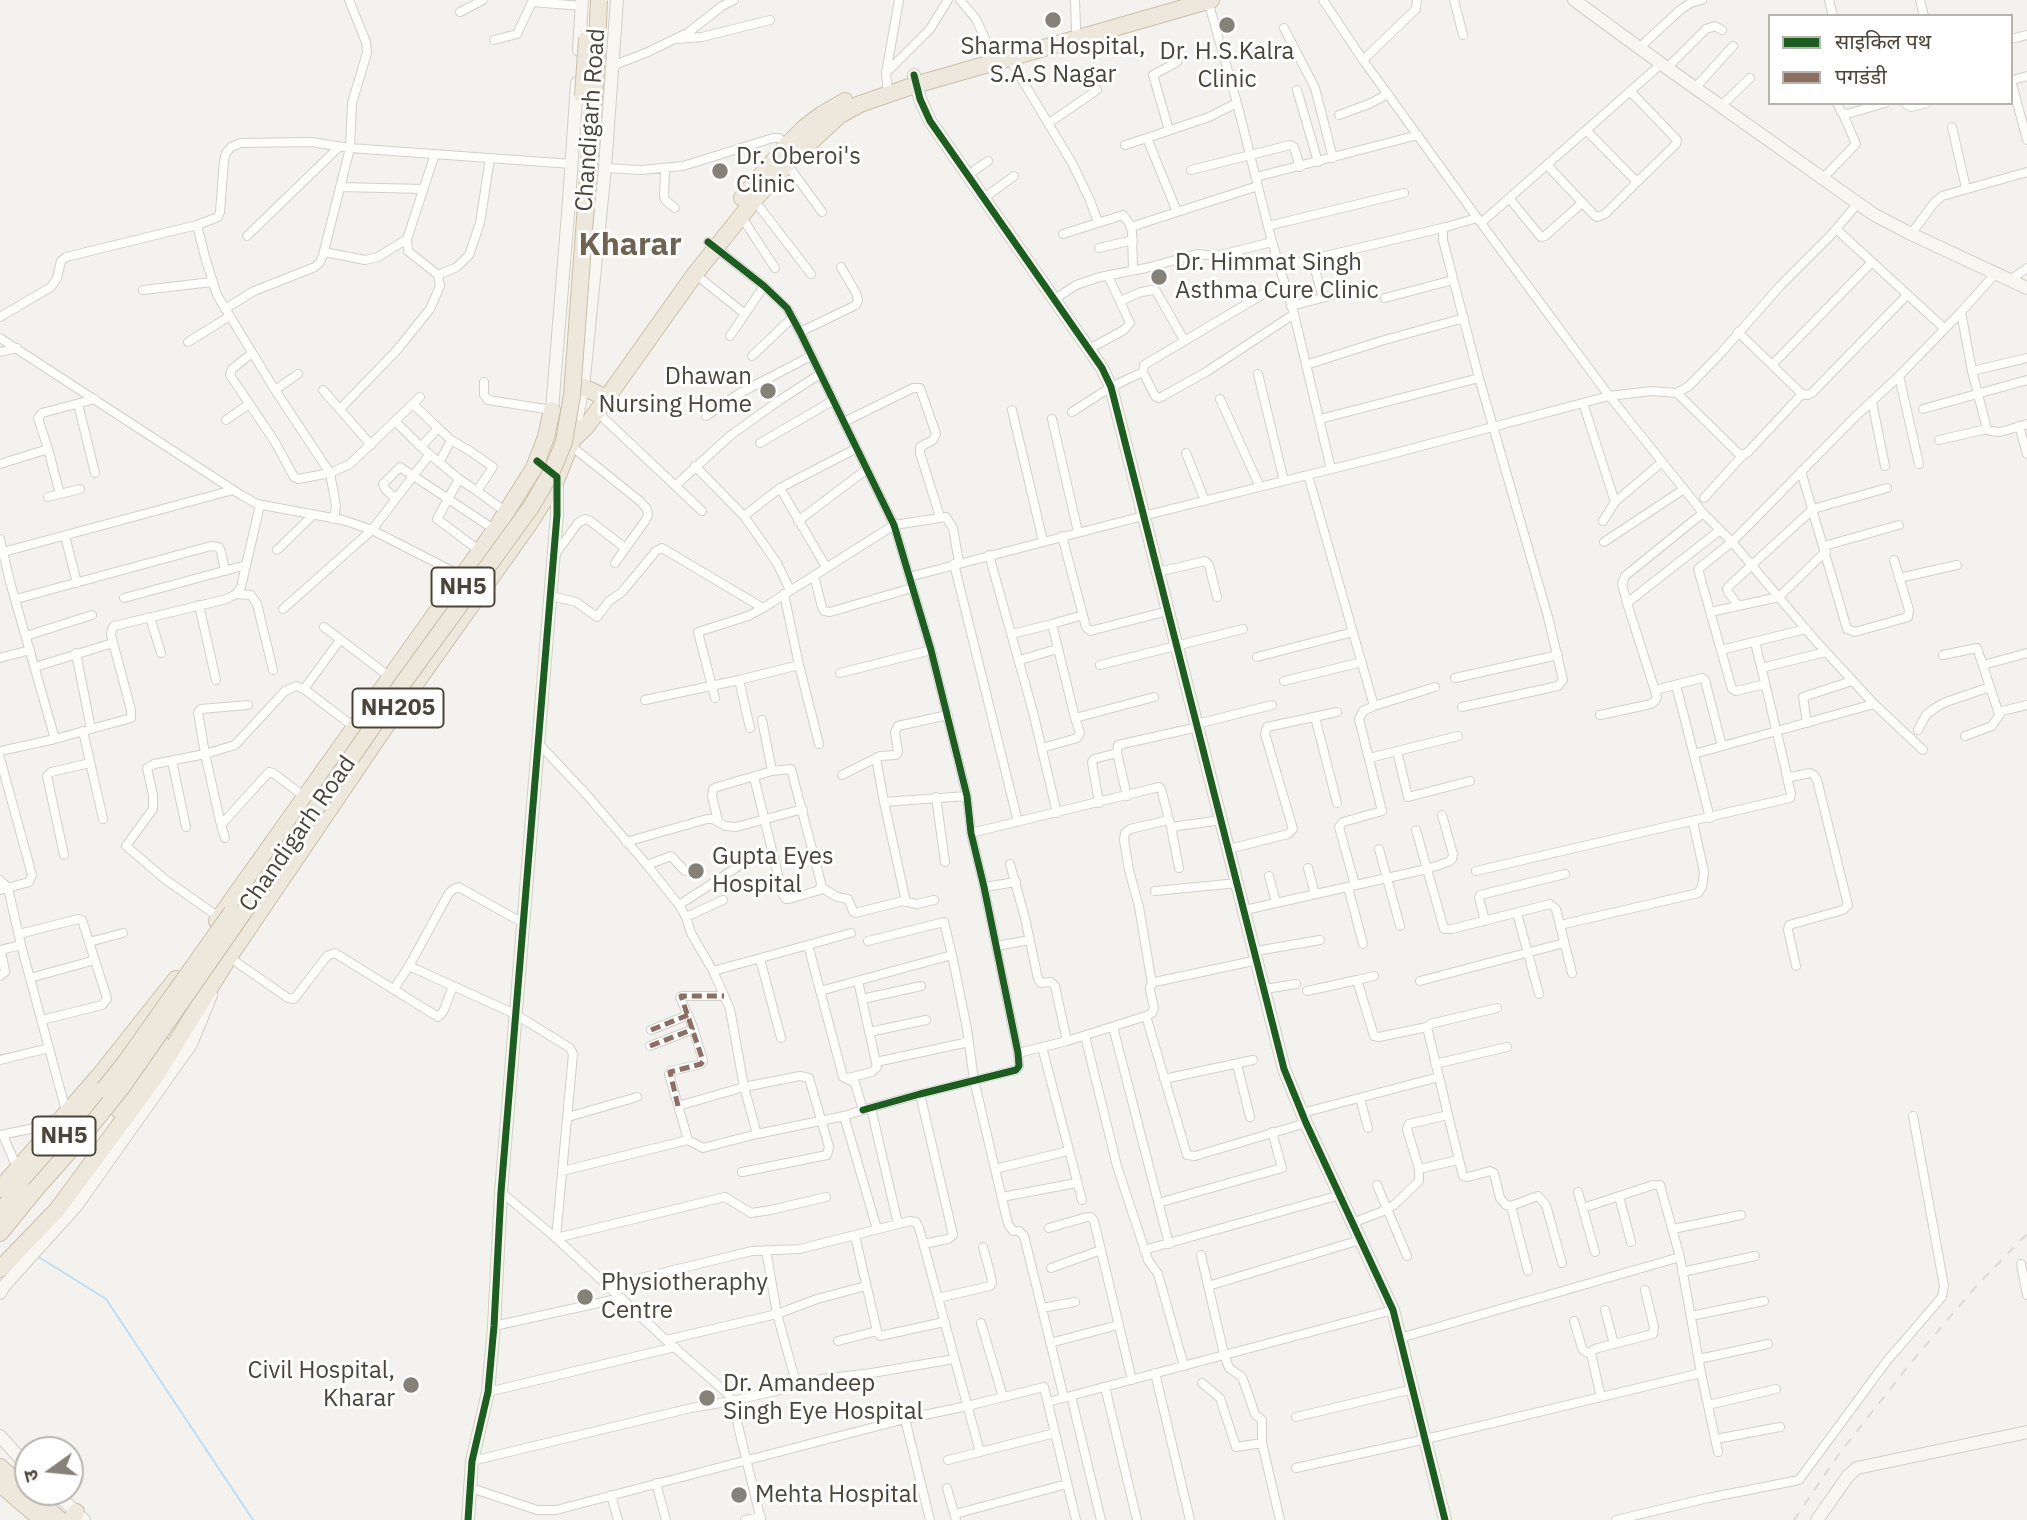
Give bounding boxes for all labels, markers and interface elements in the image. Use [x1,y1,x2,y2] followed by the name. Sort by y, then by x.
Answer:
[1043,10,1063,30] marker: Sharma Hospital, S.A.S Nagar
[1768,14,2013,105] legend
[1217,15,1237,35] marker: Dr. H.S.Kalra Clinic
[570,27,612,213] street label: Chandigarh Road
[1835,27,1931,55] text: साइकिल पथ
[960,33,1146,89] place label: Sharma Hospital, S.A.S Nagar
[1160,38,1294,94] place label: Dr. H.S.Kalra Clinic
[1835,62,1887,90] text: पगडंडी
[736,143,861,199] place label: Dr. Oberoi's Clinic
[710,161,730,181] marker: Dr. Oberoi's Clinic
[578,227,682,265] district label: Kharar
[1175,249,1379,305] place label: Dr. Himmat Singh Asthma Cure Clinic
[1149,267,1169,287] marker: Dr. Himmat Singh Asthma Cure Clinic
[598,363,752,419] place label: Dhawan Nursing Home
[758,381,778,401] marker: Dhawan Nursing Home
[432,568,494,607] road number: NH5
[352,688,444,728] road number: NH205
[234,751,362,917] street label: Chandigarh Road
[712,843,834,899] place label: Gupta Eyes Hospital
[686,861,706,881] marker: Gupta Eyes Hospital
[32,1116,96,1156] road number: NH5
[601,1269,768,1325] place label: Physiotheraphy Centre
[575,1287,595,1307] marker: Physiotheraphy Centre
[248,1357,395,1413] place label: Civil Hospital, Kharar
[723,1370,923,1426] place label: Dr. Amandeep Singh Eye Hospital
[401,1375,421,1395] marker: Civil Hospital, Kharar
[697,1388,717,1408] marker: Dr. Amandeep Singh Eye Hospital
[14,1436,84,1506] north arrow
[18,1467,44,1484] text: उ
[755,1481,918,1509] place label: Mehta Hospital
[729,1485,749,1505] marker: Mehta Hospital

